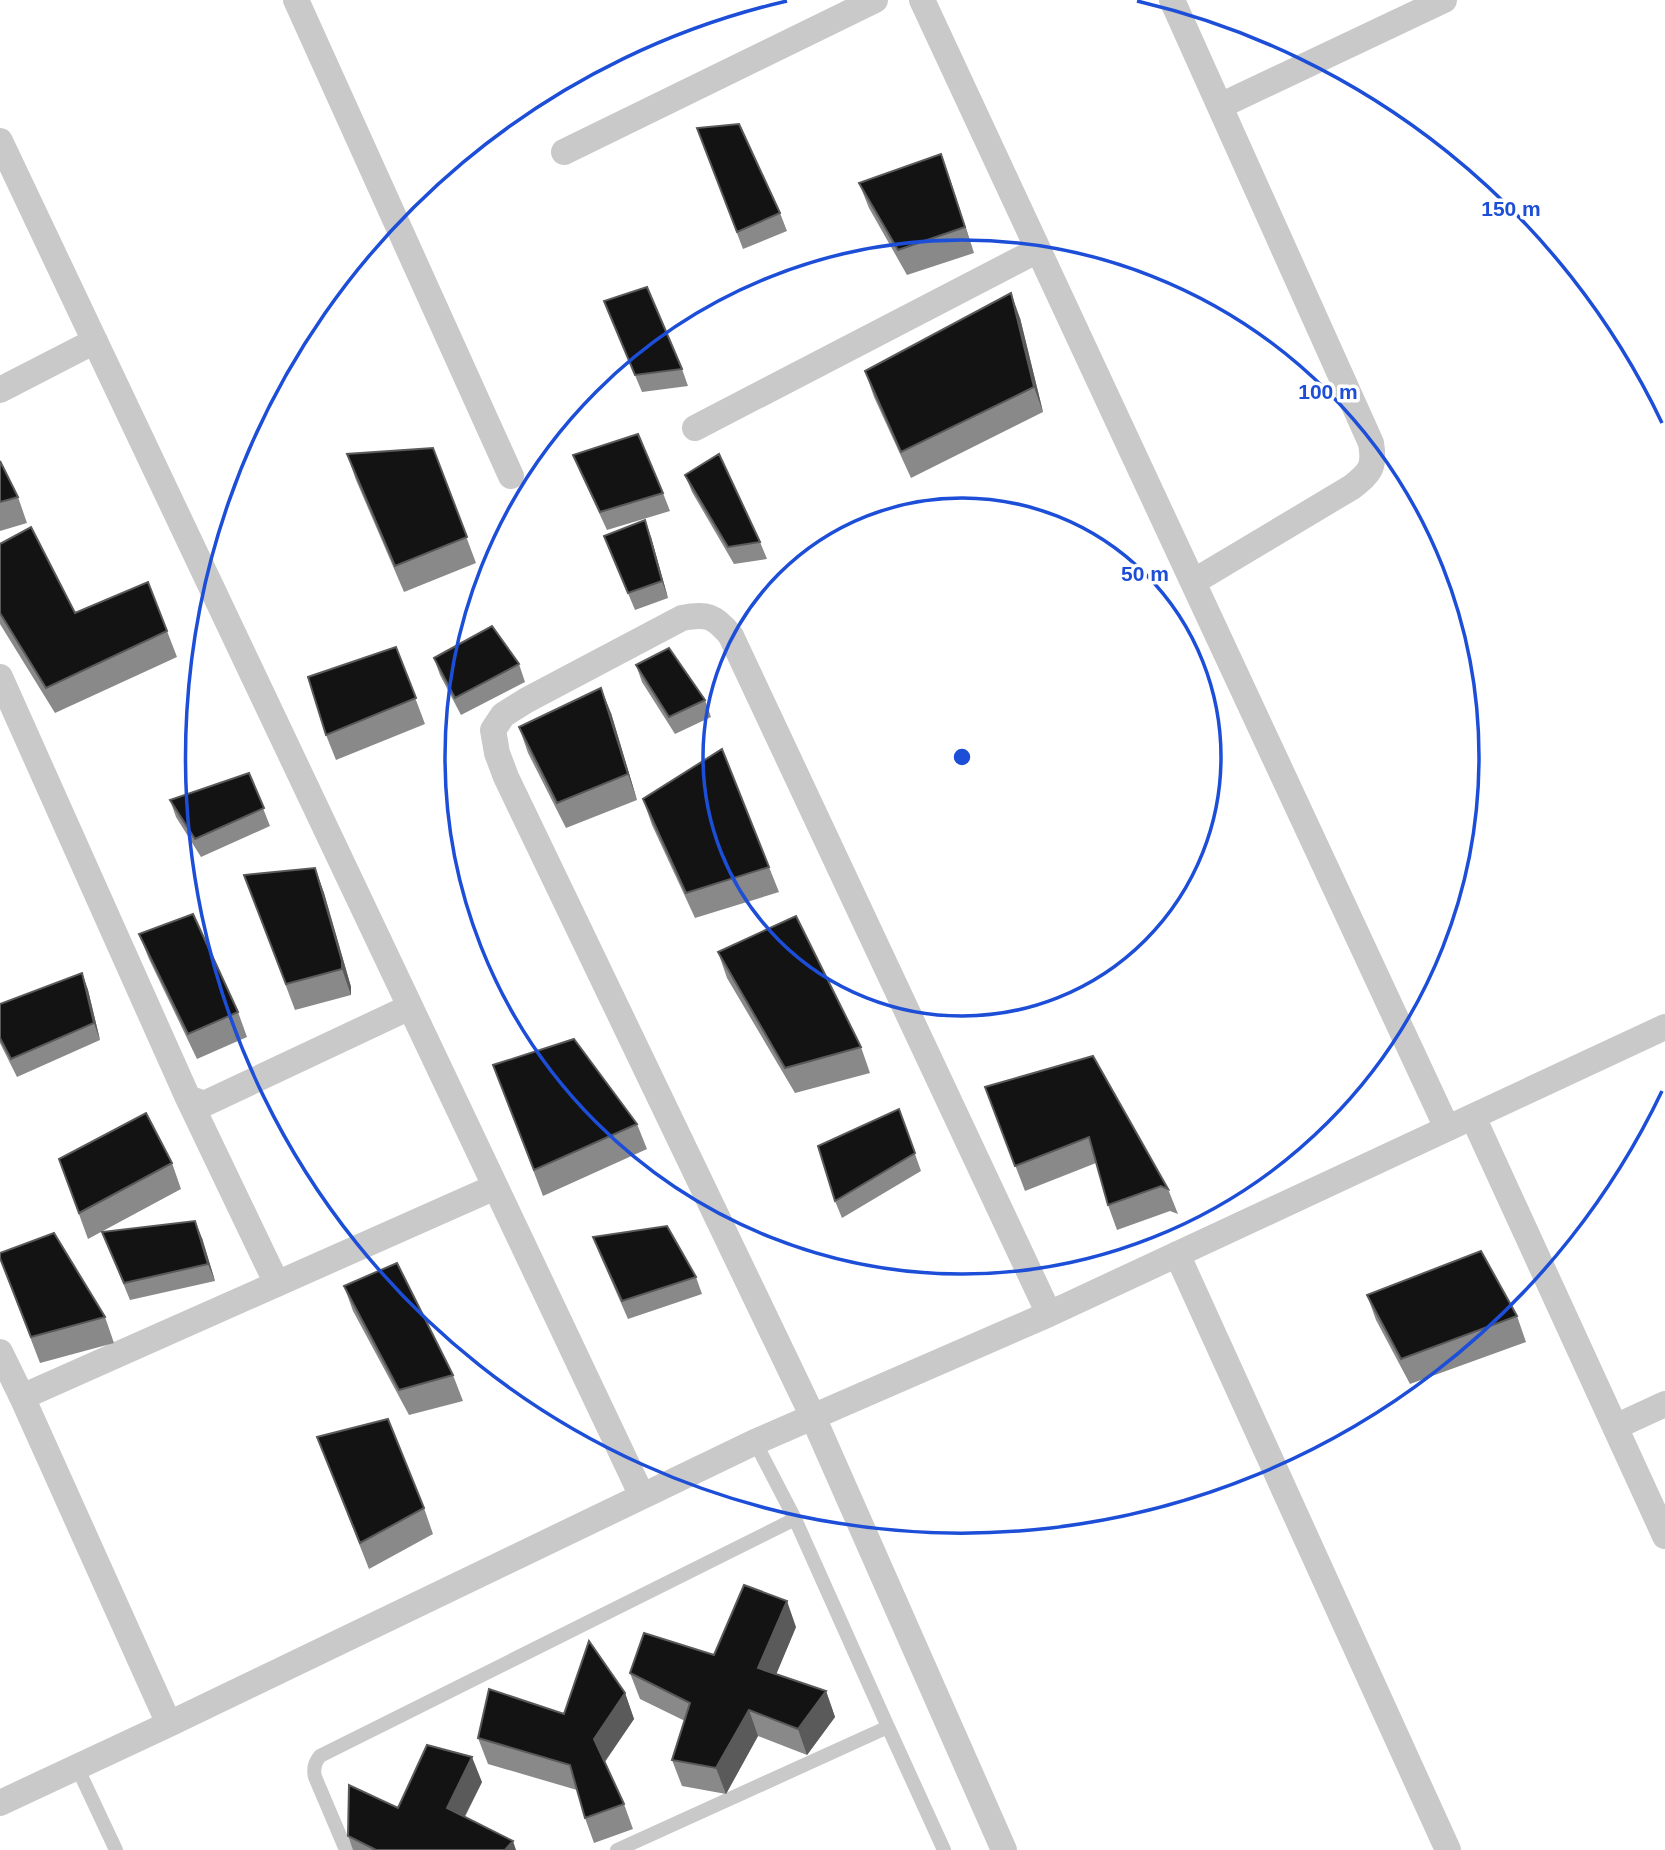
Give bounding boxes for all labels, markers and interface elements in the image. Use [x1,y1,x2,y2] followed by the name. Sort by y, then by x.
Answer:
[1481,197,1541,220] text: 150 m
[1298,380,1358,403] text: 100 m
[1121,562,1169,585] text: 50 m
[950,745,974,769] centre of rings

